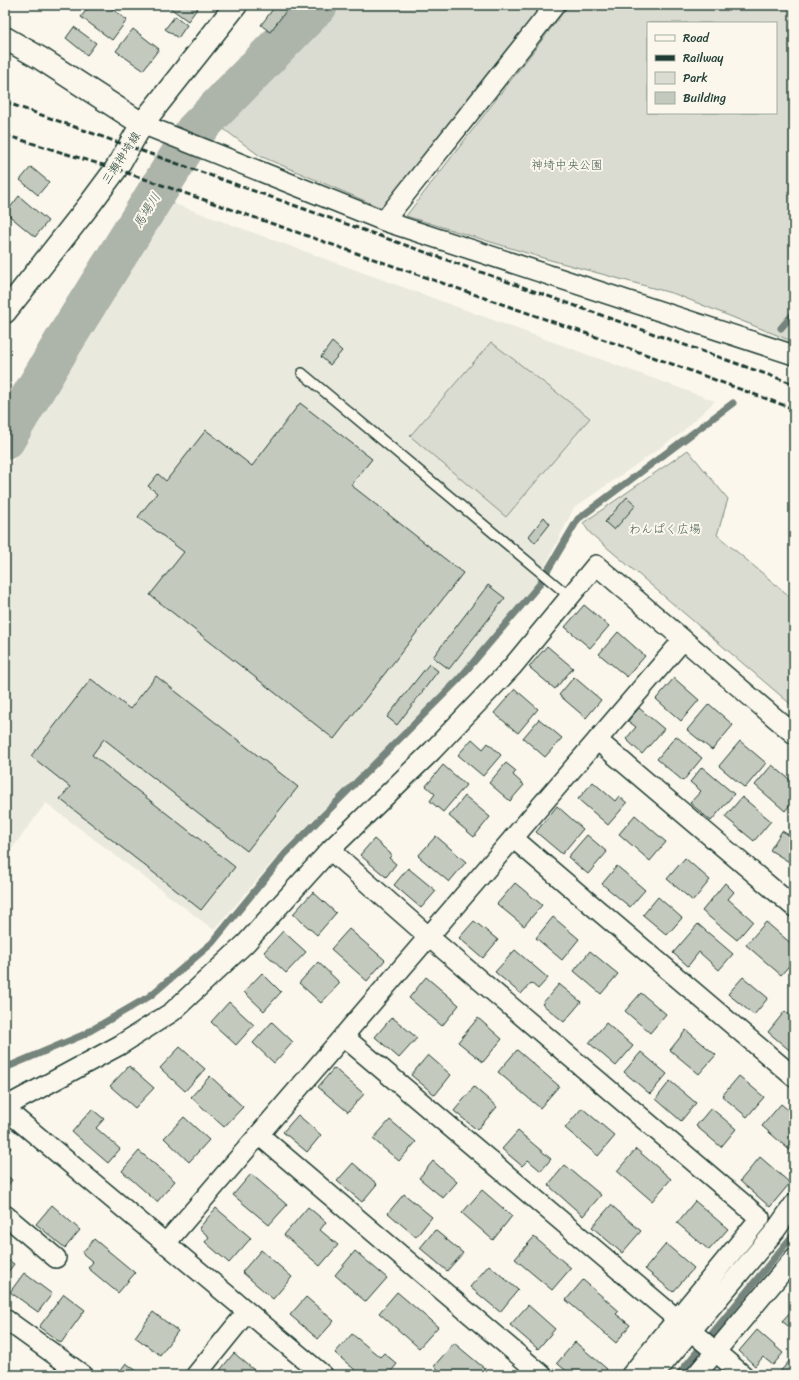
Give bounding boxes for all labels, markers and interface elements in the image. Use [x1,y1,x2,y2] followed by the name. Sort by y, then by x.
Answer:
[647,22,777,114] legend
[683,27,710,49] text: Road
[683,47,724,69] text: Railway
[683,67,708,89] text: Park
[683,87,726,109] text: Building
[95,127,147,189] street label: 三瀬神埼線
[531,154,603,176] park label: 神埼中央公園
[126,188,167,233] water label: 馬場川
[629,518,701,540] park label: わんぱく広場

